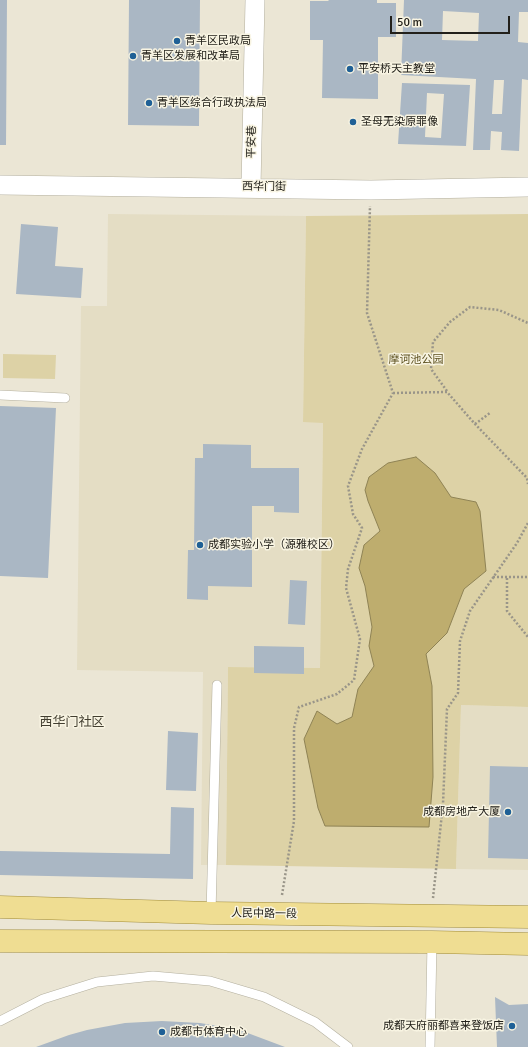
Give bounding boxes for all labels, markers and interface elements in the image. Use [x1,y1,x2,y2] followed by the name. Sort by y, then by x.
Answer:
[392,8,512,34] scale bar
[397,15,422,30] text: 50 m
[185,34,251,48] place label: 青羊区民政局
[172,36,182,46] marker: 青羊区民政局
[141,49,240,63] place label: 青羊区发展和改革局
[128,51,138,61] marker: 青羊区发展和改革局
[358,62,435,76] place label: 平安桥天主教堂
[345,64,355,74] marker: 平安桥天主教堂
[157,96,267,110] place label: 青羊区综合行政执法局
[144,98,154,108] marker: 青羊区综合行政执法局
[361,115,438,129] place label: 圣母无染原罪像
[348,117,358,127] marker: 圣母无染原罪像
[245,125,259,159] street label: 平安巷
[242,180,286,194] street label: 西华门街
[389,353,443,367] park label: 摩诃池公园
[208,538,340,552] place label: 成都实验小学（源雅校区）
[195,540,205,550] marker: 成都实验小学（源雅校区）
[40,715,104,731] district label: 西华门社区
[423,805,500,819] place label: 成都房地产大厦
[503,807,513,817] marker: 成都房地产大厦
[231,907,297,921] street label: 人民中路一段
[383,1019,504,1033] place label: 成都天府丽都喜来登饭店
[507,1021,517,1031] marker: 成都天府丽都喜来登饭店
[170,1025,247,1039] place label: 成都市体育中心
[157,1027,167,1037] marker: 成都市体育中心

